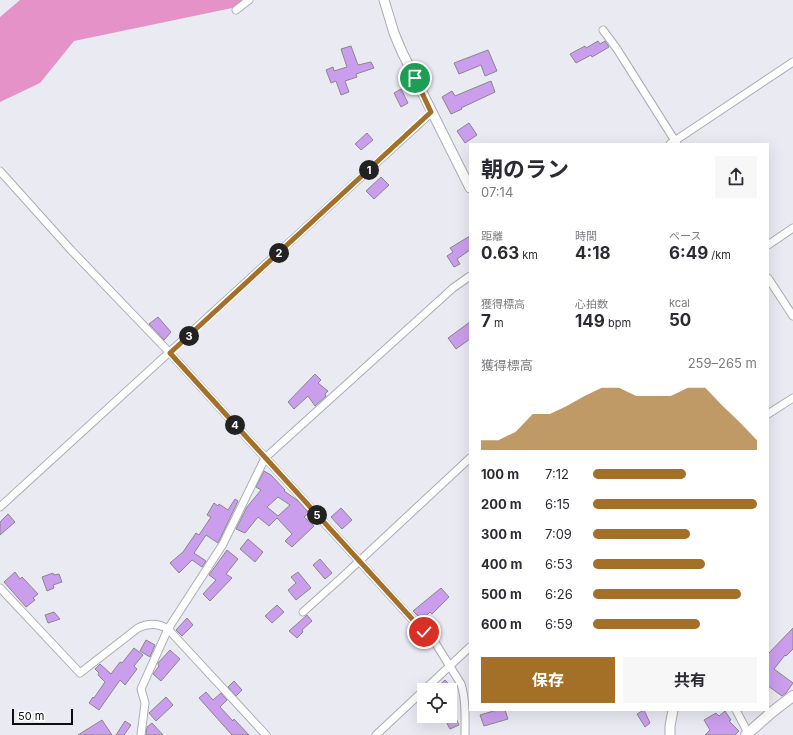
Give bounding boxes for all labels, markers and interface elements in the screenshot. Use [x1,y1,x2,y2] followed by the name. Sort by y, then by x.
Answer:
[398,61,432,95] pin
[404,67,426,89] icon: arrive
[481,156,569,182] text: 朝のラン
[715,156,757,198] button: share
[359,160,379,180] pin: 1
[367,163,371,177] text: 1
[481,184,513,200] text: 07:14
[481,229,503,243] text: 距離
[575,229,597,243] text: 時間
[669,229,701,243] text: ペース
[269,243,289,263] pin: 2
[481,243,519,263] text: 0.63
[575,243,611,263] text: 4:18
[669,243,708,263] text: 6:49
[276,246,282,260] text: 2
[519,248,538,262] text: km
[708,248,731,262] text: /km
[669,296,690,310] text: kcal
[481,297,525,311] text: 獲得標高
[575,297,608,311] text: 心拍数
[669,310,691,330] text: 50
[481,311,491,331] text: 7
[575,311,605,331] text: 149
[491,316,504,330] text: m
[605,316,631,330] text: bpm
[179,326,199,346] pin: 3
[185,329,193,343] text: 3
[688,355,757,371] text: 259–265 m
[481,357,533,373] text: 獲得標高
[225,415,245,435] pin: 4
[231,418,239,432] text: 4
[481,466,519,482] text: 100 m
[545,466,569,482] text: 7:12
[481,496,522,512] text: 200 m
[545,496,570,512] text: 6:15
[307,505,327,525] pin: 5
[313,508,321,522] text: 5
[481,526,522,542] text: 300 m
[545,526,572,542] text: 7:09
[481,556,522,572] text: 400 m
[545,556,573,572] text: 6:53
[481,586,522,602] text: 500 m
[545,586,573,602] text: 6:26
[407,615,441,649] pin
[481,616,522,632] text: 600 m
[545,616,573,632] text: 6:59
[413,621,435,643] icon: check
[481,657,615,703] button: 保存
[623,657,757,703] button: 共有
[417,683,457,723] map controls
[417,683,457,723] button: locate
[12,707,73,726] scale bar
[18,709,44,723] text: 50 m

